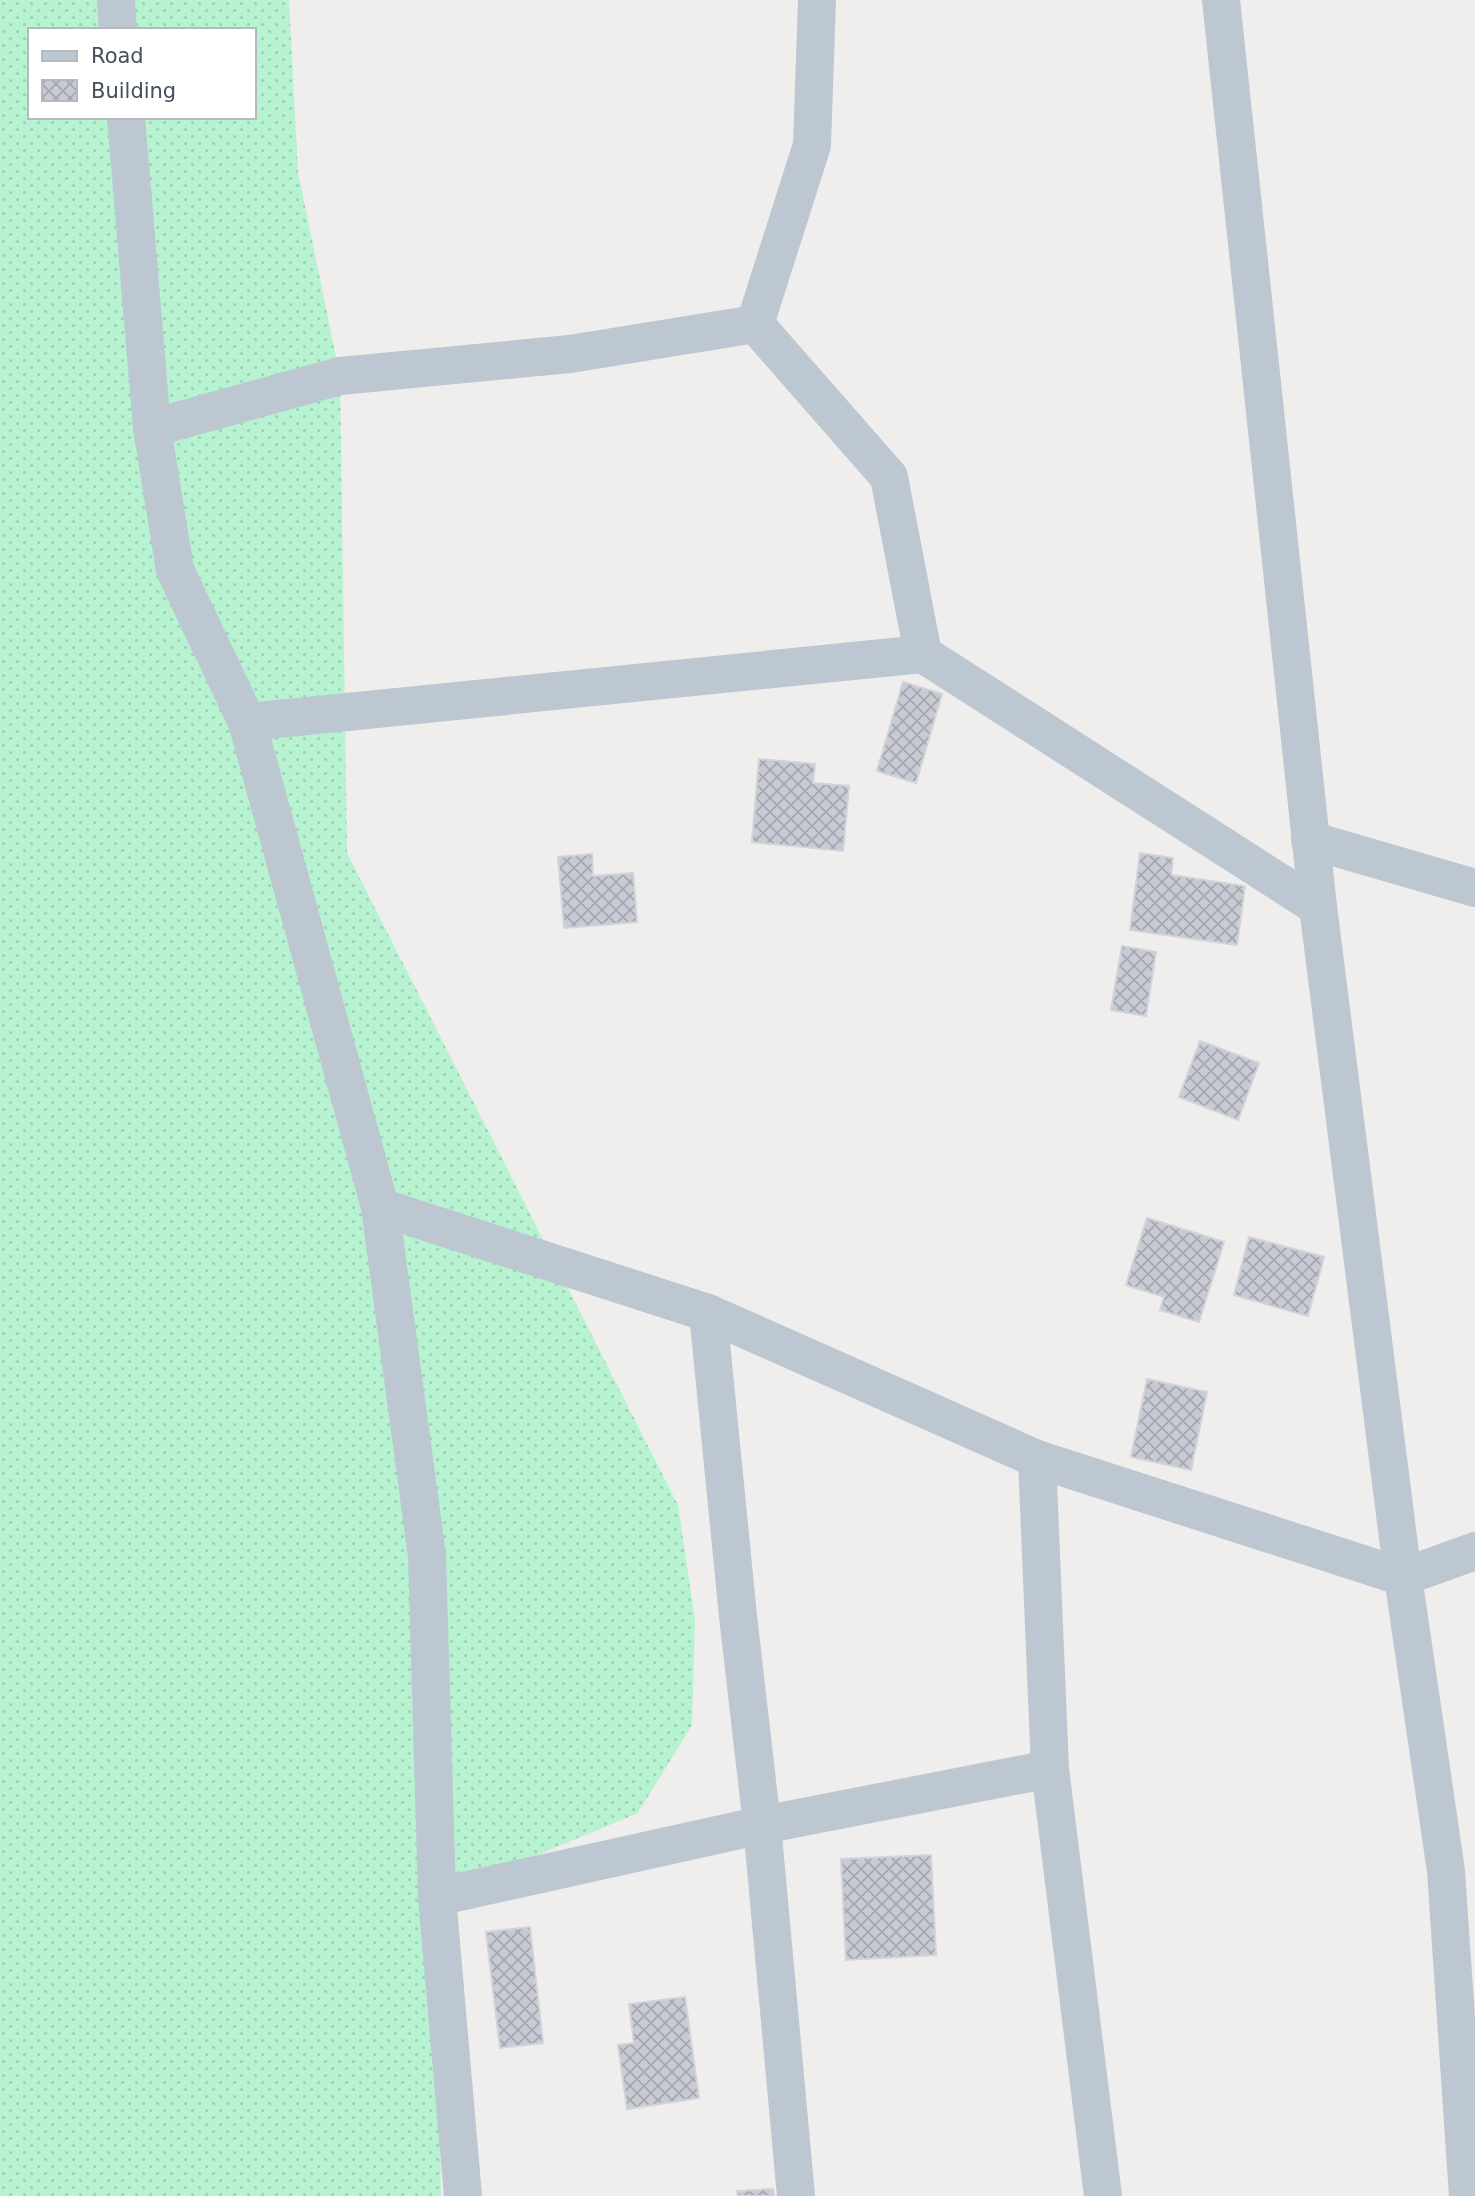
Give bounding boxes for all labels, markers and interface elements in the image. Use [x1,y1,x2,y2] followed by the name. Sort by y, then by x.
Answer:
[28,28,256,119] legend
[91,44,144,68] text: Road
[91,79,176,103] text: Building

